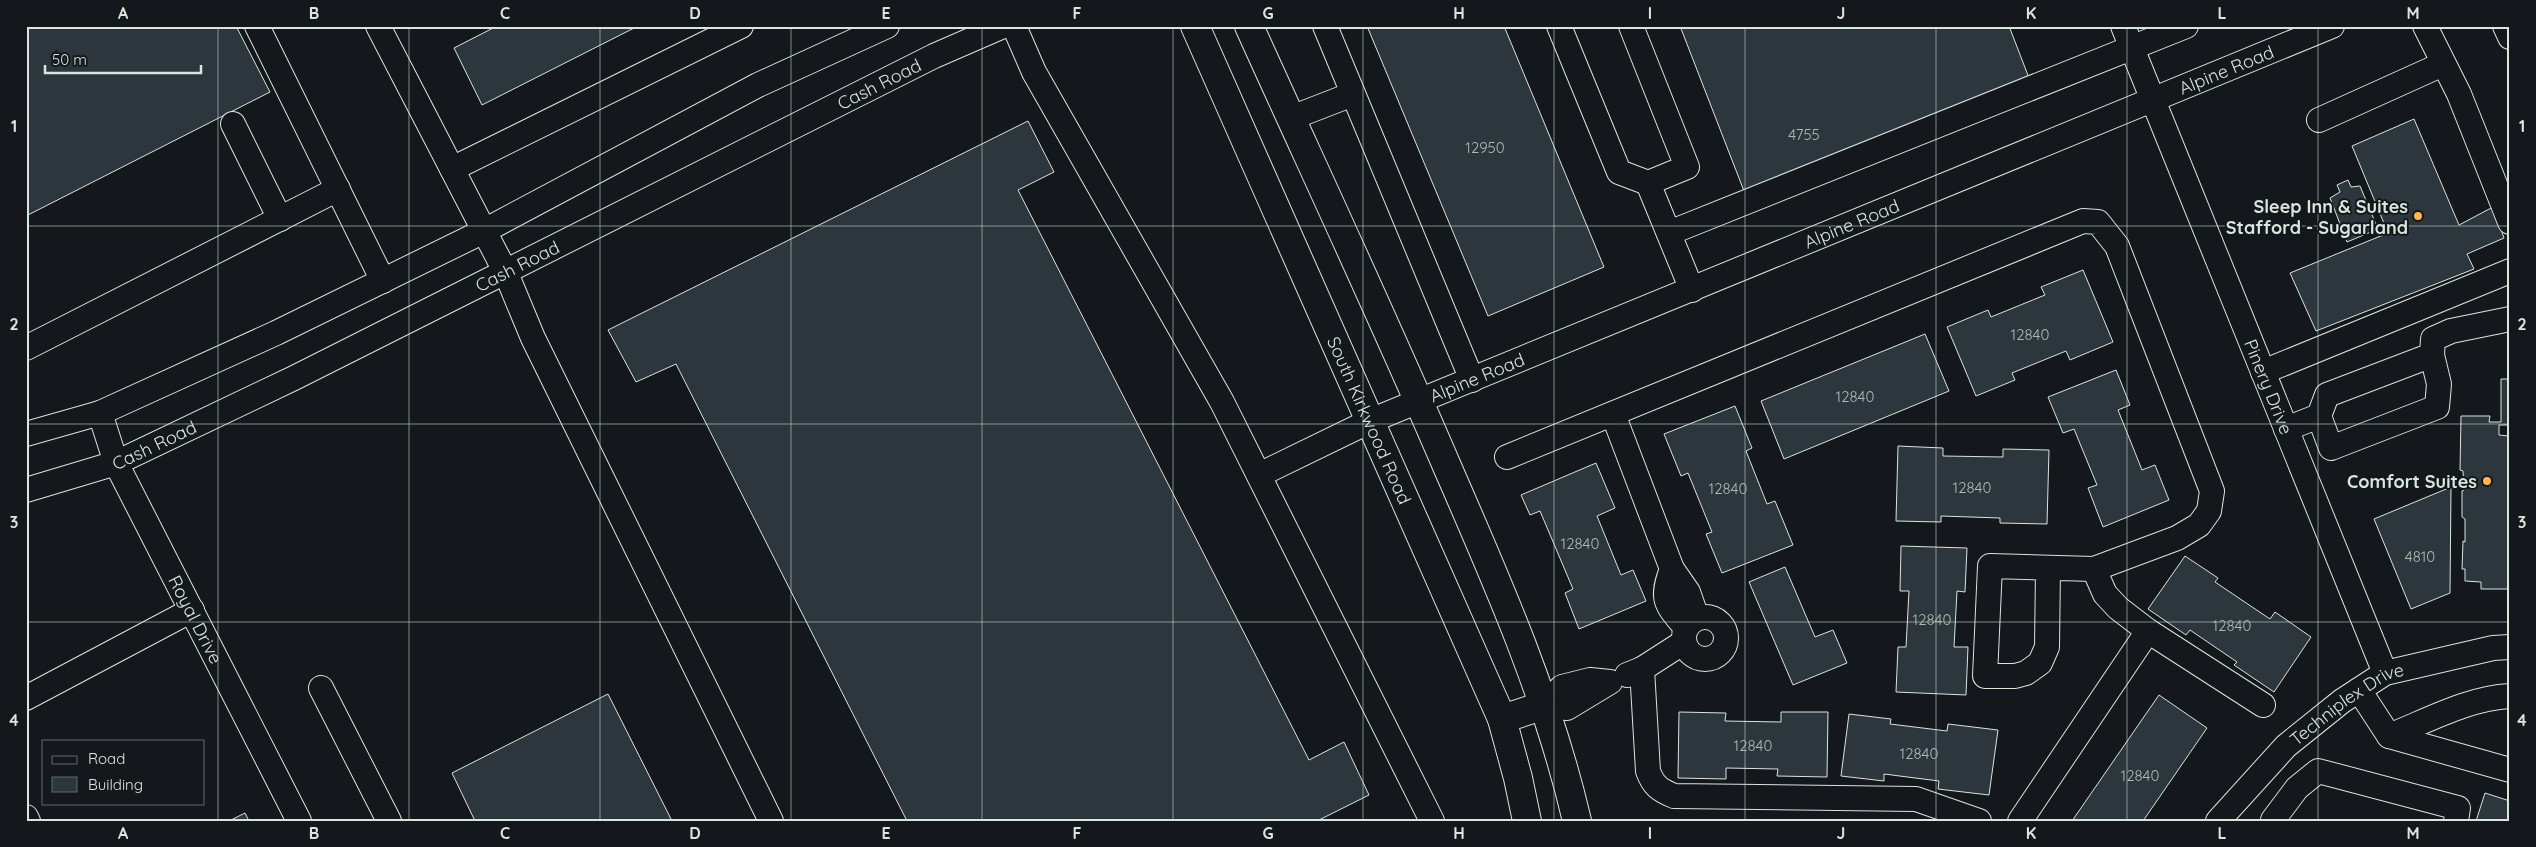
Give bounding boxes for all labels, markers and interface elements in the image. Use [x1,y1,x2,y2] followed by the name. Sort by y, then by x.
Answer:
[118,3,129,23] text: A
[309,3,319,23] text: B
[500,3,510,23] text: C
[689,3,701,23] text: D
[881,3,891,23] text: E
[1073,3,1082,23] text: F
[1262,3,1274,23] text: G
[1453,3,1465,23] text: H
[1648,3,1652,23] text: I
[1837,3,1845,23] text: J
[2026,3,2036,23] text: K
[2218,3,2227,23] text: L
[2406,3,2420,23] text: M
[2175,40,2277,99] street label: Alpine Road
[45,42,201,74] scale bar
[52,50,87,69] text: 50 m
[833,53,925,114] street label: Cash Road
[11,116,17,136] text: 1
[2519,116,2525,136] text: 1
[1788,125,1820,144] house number: 4755
[1465,138,1505,157] house number: 12950
[1801,193,1903,253] street label: Alpine Road
[2226,195,2408,239] place label: Sleep Inn & Suites Stafford - Sugarland
[2412,210,2424,222] marker: Sleep Inn & Suites Stafford - Sugarland
[471,235,563,296] street label: Cash Road
[9,314,19,334] text: 2
[2517,314,2527,334] text: 2
[2011,325,2049,344] house number: 12840
[1322,333,1417,507] street label: South Kirkwood Road
[2239,336,2299,438] street label: Pinery Drive
[1426,347,1528,407] street label: Alpine Road
[1836,387,1874,406] house number: 12840
[108,415,200,475] street label: Cash Road
[2347,470,2477,493] place label: Comfort Suites
[2481,475,2493,487] marker: Comfort Suites
[1953,478,1991,497] house number: 12840
[1709,479,1747,498] house number: 12840
[10,512,18,532] text: 3
[2518,512,2526,532] text: 3
[1561,534,1599,553] house number: 12840
[2405,547,2435,566] house number: 4810
[164,571,228,667] street label: Royal Drive
[1913,610,1951,629] house number: 12840
[2213,616,2251,635] house number: 12840
[2285,658,2406,750] street label: Techniplex Drive
[9,710,19,730] text: 4
[2517,710,2527,730] text: 4
[1734,736,1772,755] house number: 12840
[42,740,205,804] legend
[1900,744,1938,763] house number: 12840
[88,749,125,768] text: Road
[2121,766,2159,785] house number: 12840
[88,775,143,794] text: Building
[118,823,129,843] text: A
[309,823,319,843] text: B
[500,823,510,843] text: C
[689,823,701,843] text: D
[881,823,891,843] text: E
[1073,823,1082,843] text: F
[1262,823,1274,843] text: G
[1453,823,1465,843] text: H
[1648,823,1652,843] text: I
[1837,823,1845,843] text: J
[2026,823,2036,843] text: K
[2218,823,2227,843] text: L
[2406,823,2420,843] text: M

